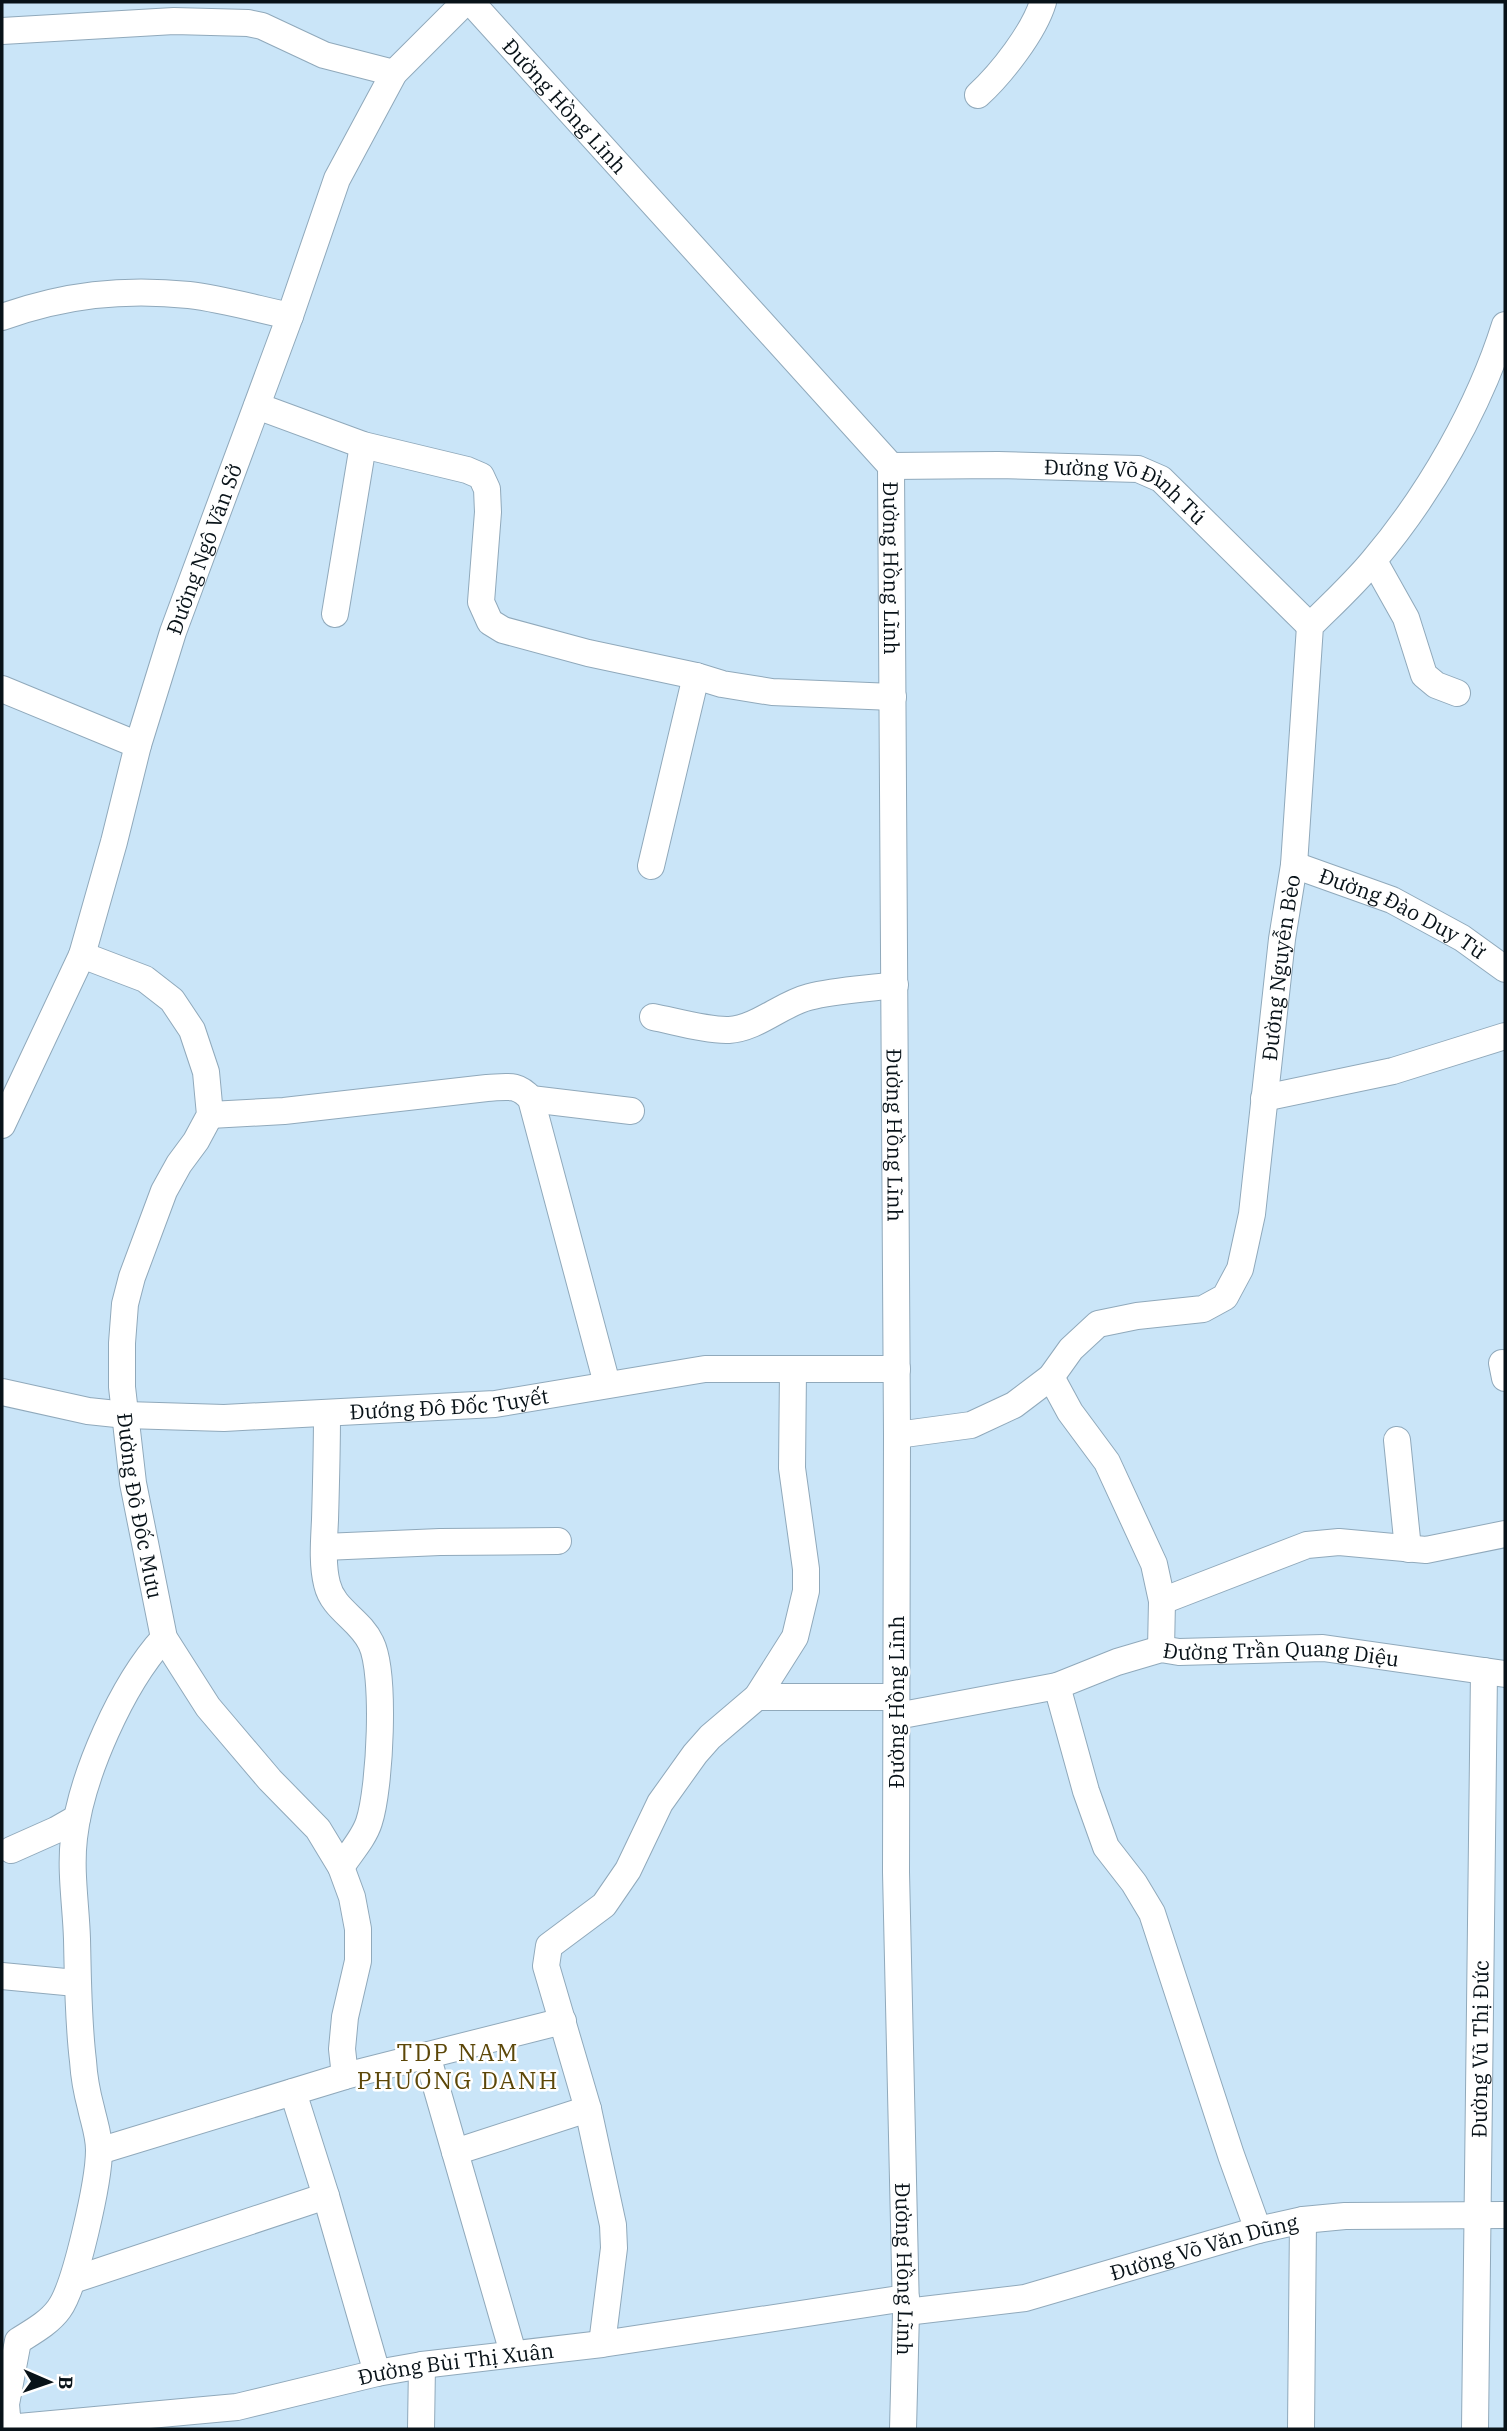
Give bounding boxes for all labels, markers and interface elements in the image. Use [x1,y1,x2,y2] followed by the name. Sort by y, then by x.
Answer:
[496,32,633,179] street label: Đường Hồng Lĩnh
[1044,452,1213,530] street label: Đường Võ Đình Tú
[159,460,248,638] street label: Đường Ngô Văn Sở
[877,481,906,655] street label: Đường Hồng Lĩnh
[1315,861,1492,965] street label: Đường Đào Duy Từ
[1255,872,1306,1062] street label: Đường Nguyễn Bèo
[881,1048,910,1222] street label: Đường Hồng Lĩnh
[349,1381,551,1425] street label: Đướng Đô Đốc Tuyết
[111,1411,170,1601] street label: Đường Đô Đốc Mưu
[882,1615,910,1789] street label: Đường Hồng Lĩnh
[1161,1634,1401,1673] street label: Đường Trần Quang Diệu
[1464,1960,1495,2138] street label: Đường Vũ Thị Đức
[357,2036,559,2096] district label: TDP NAM PHƯƠNG DANH
[889,2182,920,2356] street label: Đường Hồng Lĩnh
[1107,2207,1301,2286] street label: Đường Võ Văn Dũng
[355,2336,555,2391] street label: Đường Bùi Thị Xuân
[14,2347,84,2417] north arrow
[54,2375,78,2390] text: B

